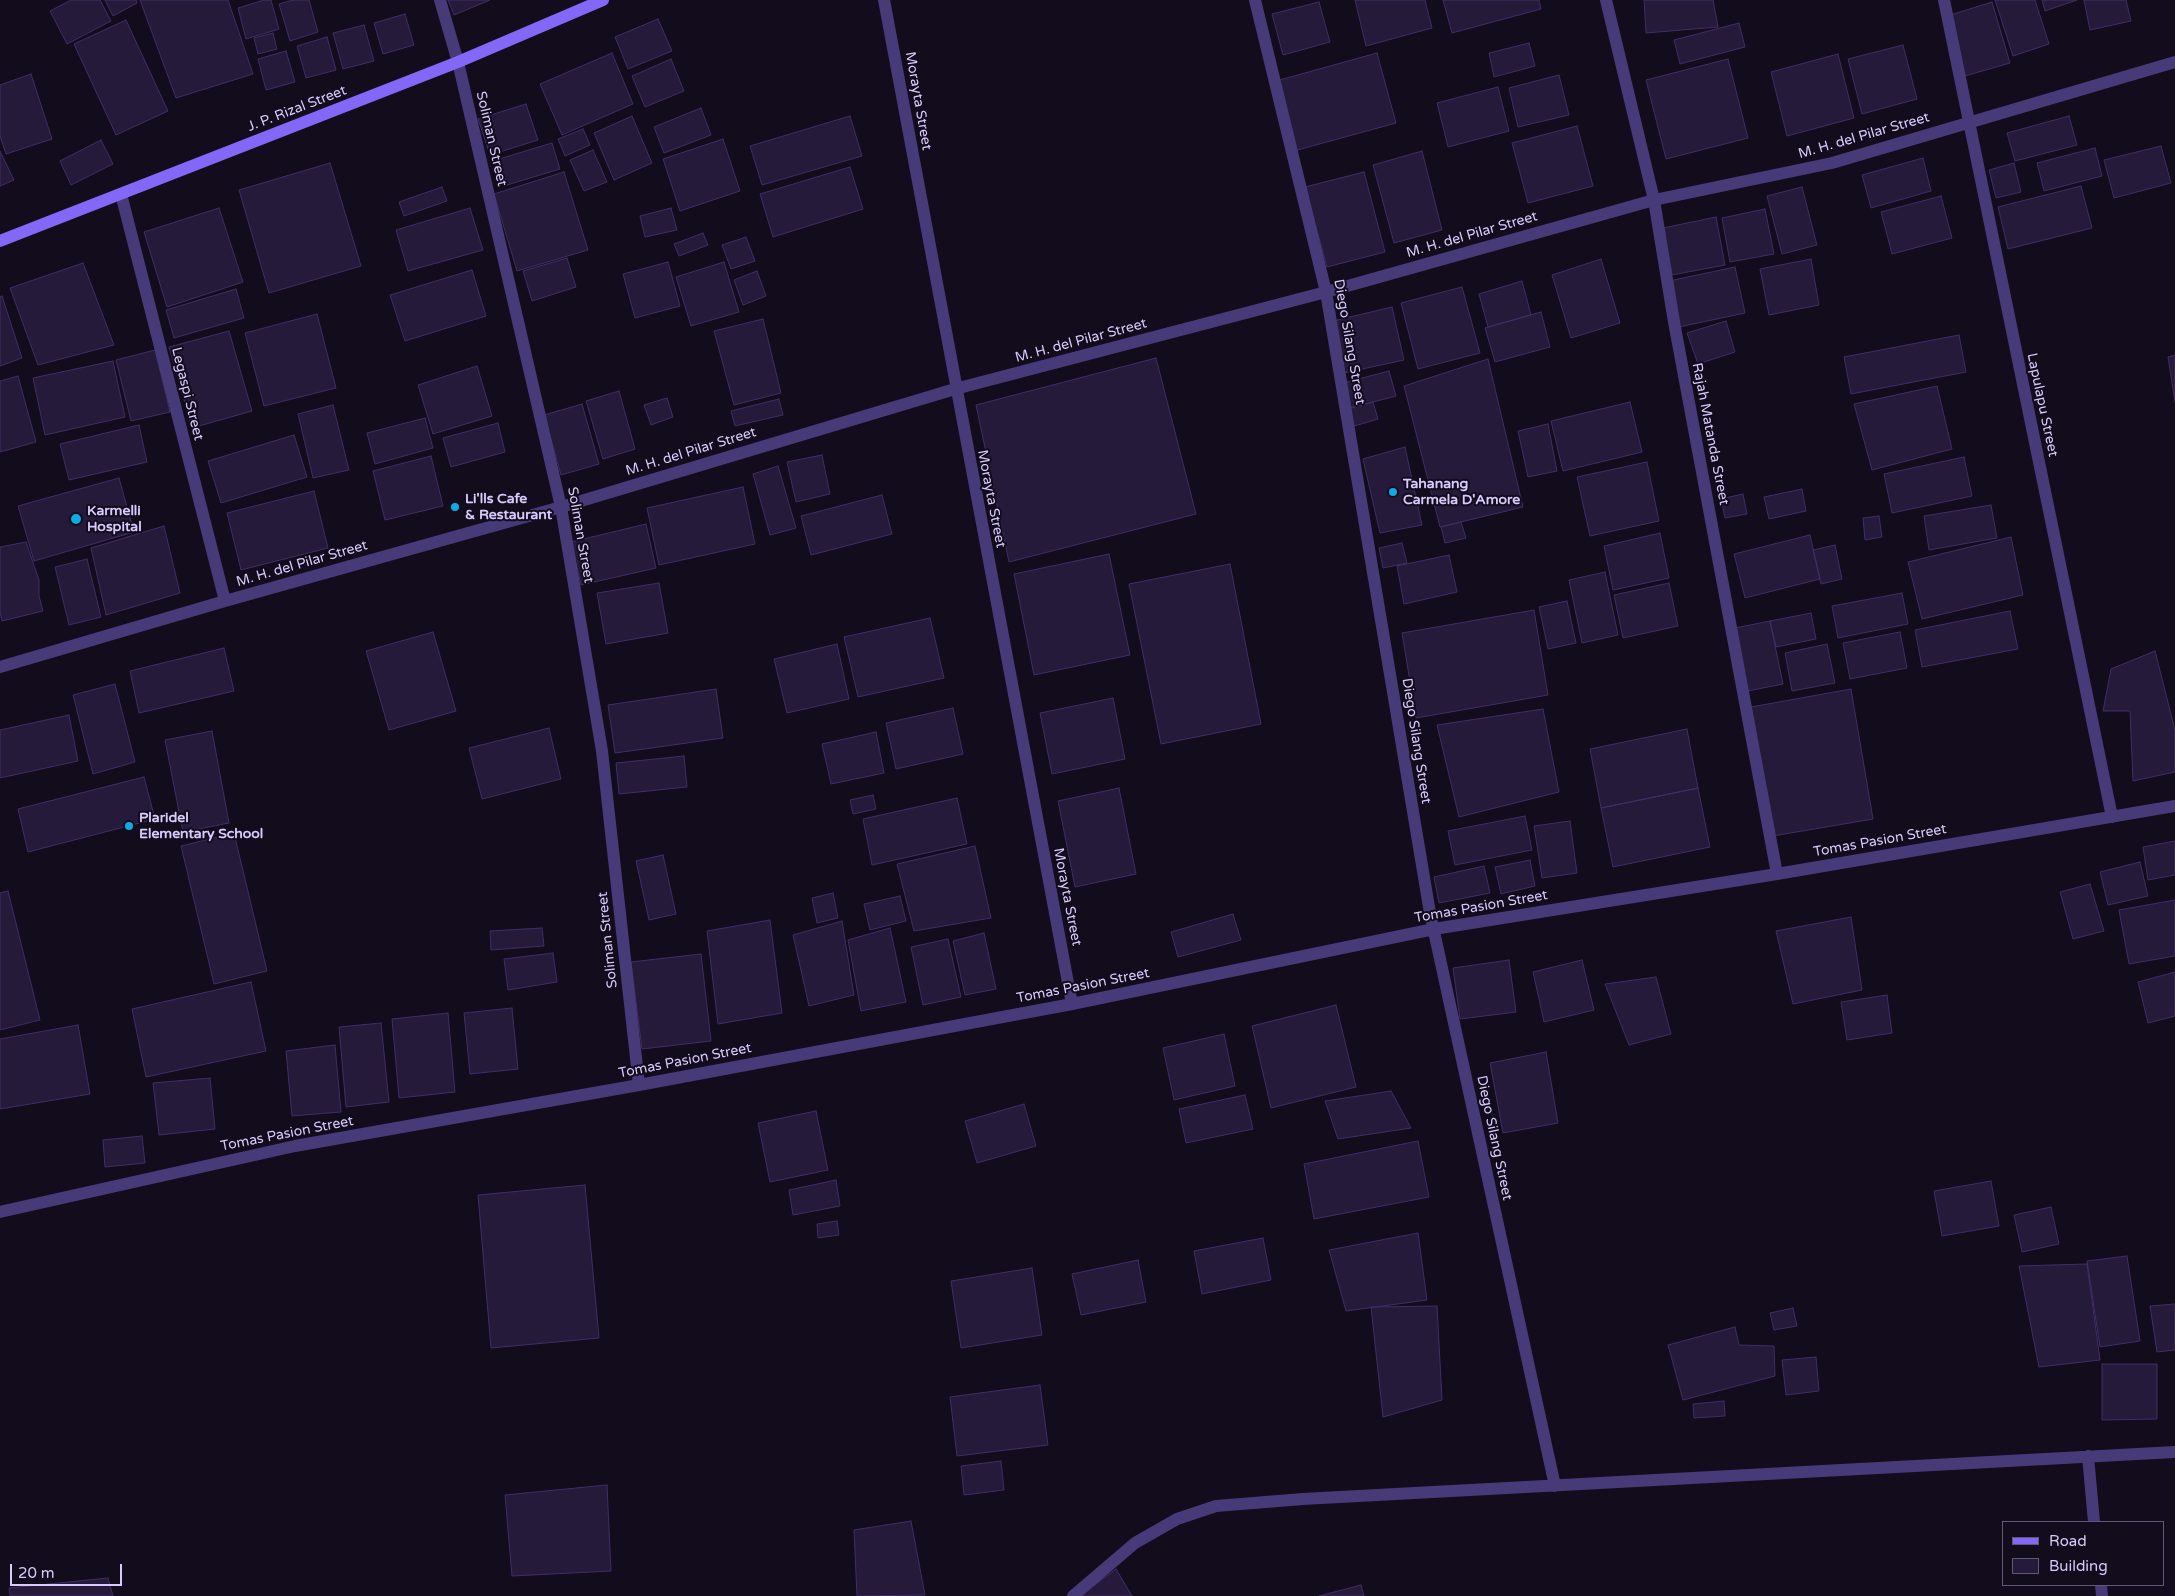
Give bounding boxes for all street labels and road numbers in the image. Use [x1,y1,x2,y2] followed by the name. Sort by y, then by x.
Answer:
[901,50,935,152] street label: Morayta Street
[245,82,349,136] street label: J. P. Rizal Street
[472,90,510,188] street label: Soliman Street
[1796,109,1932,163] street label: M. H. del Pilar Street
[1404,208,1540,262] street label: M. H. del Pilar Street
[1330,278,1368,406] street label: Diego Silang Street
[1013,315,1149,367] street label: M. H. del Pilar Street
[167,346,207,442] street label: Legaspi Street
[2023,352,2061,458] street label: Lapulapu Street
[1688,361,1732,507] street label: Rajah Matanda Street
[624,424,758,480] street label: M. H. del Pilar Street
[973,449,1009,549] street label: Morayta Street
[563,486,597,584] street label: Soliman Street
[234,537,370,591] street label: M. H. del Pilar Street
[1398,677,1434,805] street label: Diego Silang Street
[1812,821,1948,861] street label: Tomas Pasion Street
[1049,847,1085,947] street label: Morayta Street
[1413,887,1549,927] street label: Tomas Pasion Street
[595,891,621,989] street label: Soliman Street
[1015,965,1151,1007] street label: Tomas Pasion Street
[617,1040,753,1082] street label: Tomas Pasion Street
[1473,1074,1515,1202] street label: Diego Silang Street
[219,1113,355,1155] street label: Tomas Pasion Street

